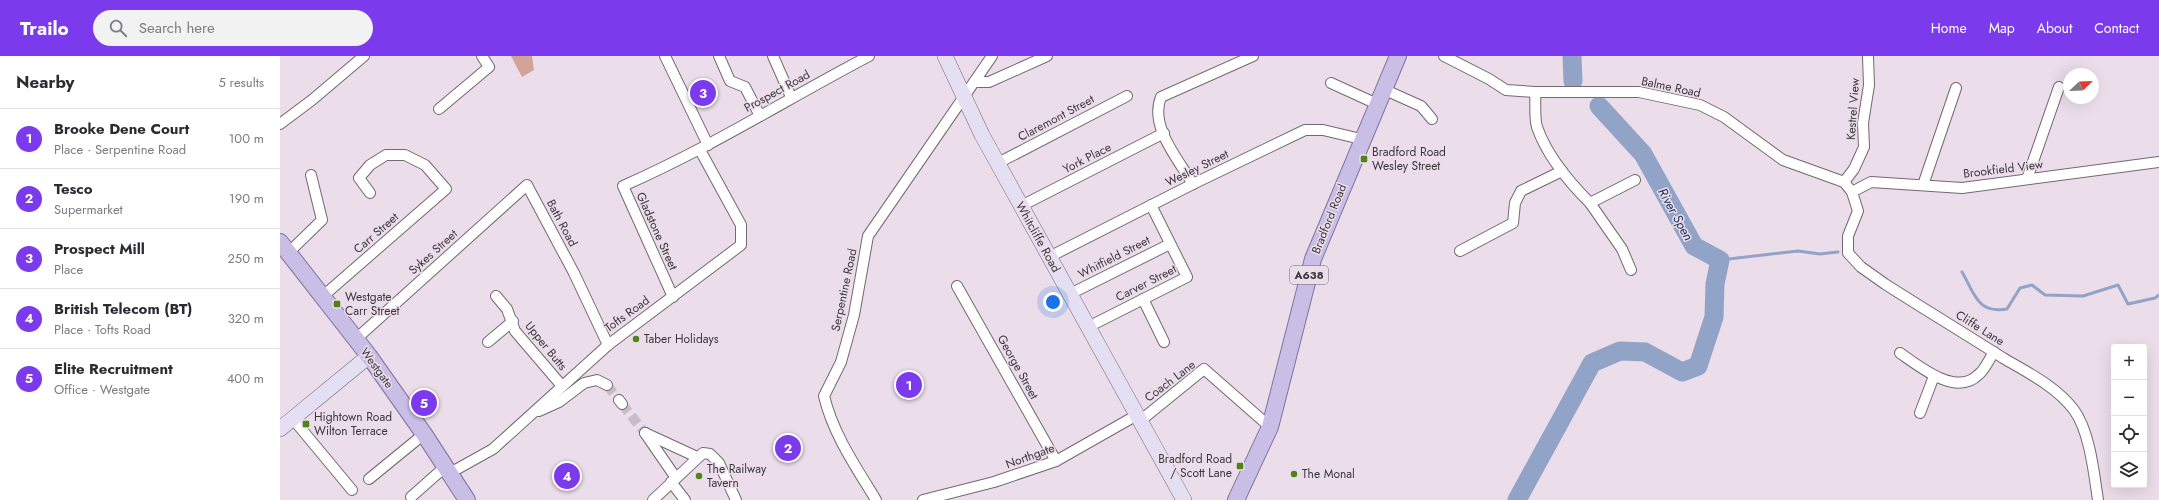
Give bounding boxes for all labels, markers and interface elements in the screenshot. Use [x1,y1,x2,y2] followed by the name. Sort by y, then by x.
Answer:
[93,10,373,46] search box
[20,15,69,42] text: Trailo
[107,17,129,39] icon: search
[139,17,215,39] text: Search here
[1931,18,1967,38] text: Home
[1989,18,2015,38] text: Map
[2037,18,2072,38] text: About
[2094,18,2139,38] text: Contact
[741,65,813,117] street label: Prospect Road
[2063,68,2099,104] north arrow
[16,70,74,94] text: Nearby
[1640,72,1702,102] street label: Balme Road
[218,73,264,92] text: 5 results
[1842,77,1864,141] street label: Kestrel View
[690,78,716,108] pin: 3
[1015,90,1097,146] street label: Claremont Street
[54,118,189,140] text: Brooke Dene Court
[26,129,32,148] text: 1
[229,129,264,148] text: 100 m
[1060,138,1114,178] street label: York Place
[54,140,186,159] text: Place · Serpentine Road
[1372,143,1446,175] place label: Bradford Road Wesley Street
[1162,145,1232,191] street label: Wesley Street
[1359,154,1369,164] marker: Bradford Road Wesley Street
[1962,155,2045,183] street label: Brookfield View
[54,178,93,200] text: Tesco
[1307,181,1351,257] street label: Bradford Road
[1653,184,1698,244] water label: River Spen
[25,189,33,208] text: 2
[229,189,264,208] text: 190 m
[632,189,682,273] street label: Gladstone Street
[542,196,582,250] street label: Bath Road
[1011,198,1065,276] street label: Whitcliffe Road
[54,200,123,219] text: Supermarket
[350,208,403,258] street label: Carr Street
[405,225,461,279] street label: Sykes Street
[1075,231,1153,283] street label: Whitfield Street
[54,238,145,260] text: Prospect Mill
[826,247,862,333] street label: Serpentine Road
[25,249,33,268] text: 3
[227,249,264,268] text: 250 m
[54,260,83,279] text: Place
[1112,260,1180,306] street label: Carver Street
[1290,266,1328,284] road number: A638
[345,288,400,320] place label: Westgate Carr Street
[601,292,653,336] street label: Tofts Road
[1043,292,1063,312] your location
[54,298,192,320] text: British Telecom (BT)
[332,299,342,309] marker: Westgate Carr Street
[1952,306,2008,350] street label: Cliffe Lane
[24,309,34,328] text: 4
[228,309,264,328] text: 320 m
[521,318,572,375] street label: Upper Butts
[54,320,151,339] text: Place · Tofts Road
[644,330,719,348] place label: Taber Holidays
[993,331,1043,403] street label: George Street
[631,334,641,344] marker: Taber Holidays
[356,344,398,392] street label: Westgate
[2111,344,2147,488] map controls
[2111,344,2147,380] button: +
[1141,356,1199,406] street label: Coach Lane
[54,358,173,380] text: Elite Recruitment
[25,369,33,388] text: 5
[227,369,264,388] text: 400 m
[896,370,922,400] pin: 1
[54,380,150,399] text: Office · Westgate
[2111,380,2147,416] button: −
[411,388,437,418] pin: 5
[314,408,392,440] place label: Hightown Road Wilton Terrace
[2111,416,2147,452] button: locate
[301,419,311,429] marker: Hightown Road Wilton Terrace
[775,433,801,463] pin: 2
[1003,439,1057,473] street label: Northgate
[1158,450,1232,482] place label: Bradford Road / Scott Lane
[2111,452,2147,488] button: layers
[707,460,767,492] place label: The Railway Tavern
[554,461,580,491] pin: 4
[1235,461,1245,471] marker: Bradford Road / Scott Lane
[1302,465,1355,483] place label: The Monal
[1289,469,1299,479] marker: The Monal
[694,471,704,481] marker: The Railway Tavern

